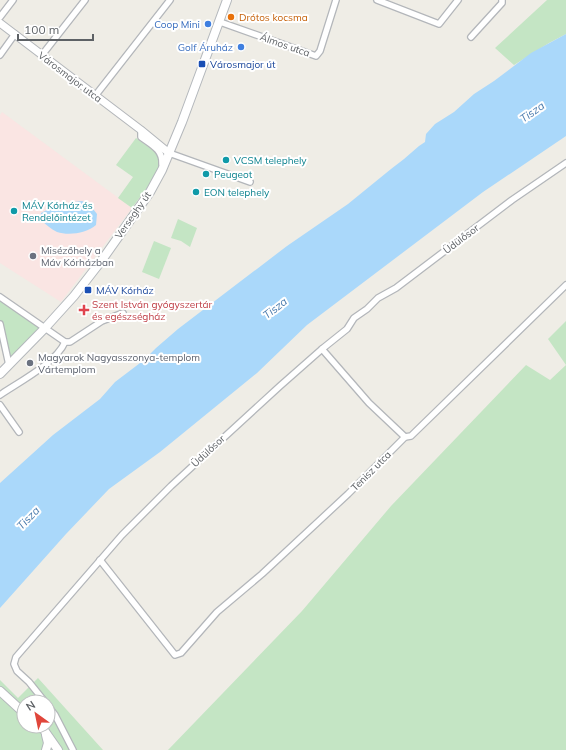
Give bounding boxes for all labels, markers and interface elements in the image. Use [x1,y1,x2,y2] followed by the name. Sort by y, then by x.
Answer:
[239,11,308,24] place label: Drótos kocsma
[226,12,236,22] marker: Drótos kocsma
[18,16,93,42] scale bar
[154,18,200,31] place label: Coop Mini
[203,19,213,29] marker: Coop Mini
[24,22,59,37] text: 100 m
[258,30,312,60] street label: Álmos utca
[178,41,233,54] place label: Golf Áruház
[236,42,246,52] marker: Golf Áruház
[36,49,104,105] street label: Városmajor utca
[210,58,276,71] place label: Városmajor út
[197,59,207,69] marker: Városmajor út
[517,98,547,125] water label: Tisza
[234,154,307,167] place label: VCSM telephely
[221,155,231,165] marker: VCSM telephely
[214,168,253,181] place label: Peugeot
[201,169,211,179] marker: Peugeot
[204,186,270,199] place label: EON telephely
[191,187,201,197] marker: EON telephely
[112,188,154,241] street label: Verseghy út
[22,199,93,224] place label: MÁV Kórház és Rendelőintézet
[9,206,19,216] marker: MÁV Kórház és Rendelőintézet
[441,221,482,257] street label: Üdülősor
[41,244,114,269] place label: Misézőhely a Máv Kórházban
[28,251,38,261] marker: Misézőhely a Máv Kórházban
[96,284,154,297] place label: MÁV Kórház
[83,285,93,295] marker: MÁV Kórház
[260,294,290,322] water label: Tisza
[92,298,213,323] place label: Szent István gyógyszertár és egészségház
[79,305,89,315] marker: Szent István gyógyszertár és egészségház
[38,351,200,376] place label: Magyarok Nagyasszonya-templom Vártemplom
[25,358,35,368] marker: Magyarok Nagyasszonya-templom Vártemplom
[188,432,228,470] street label: Üdülősor
[348,448,394,494] street label: Tenisz utca
[14,503,43,533] water label: Tisza
[16,694,56,734] north arrow
[23,697,38,714] text: N

